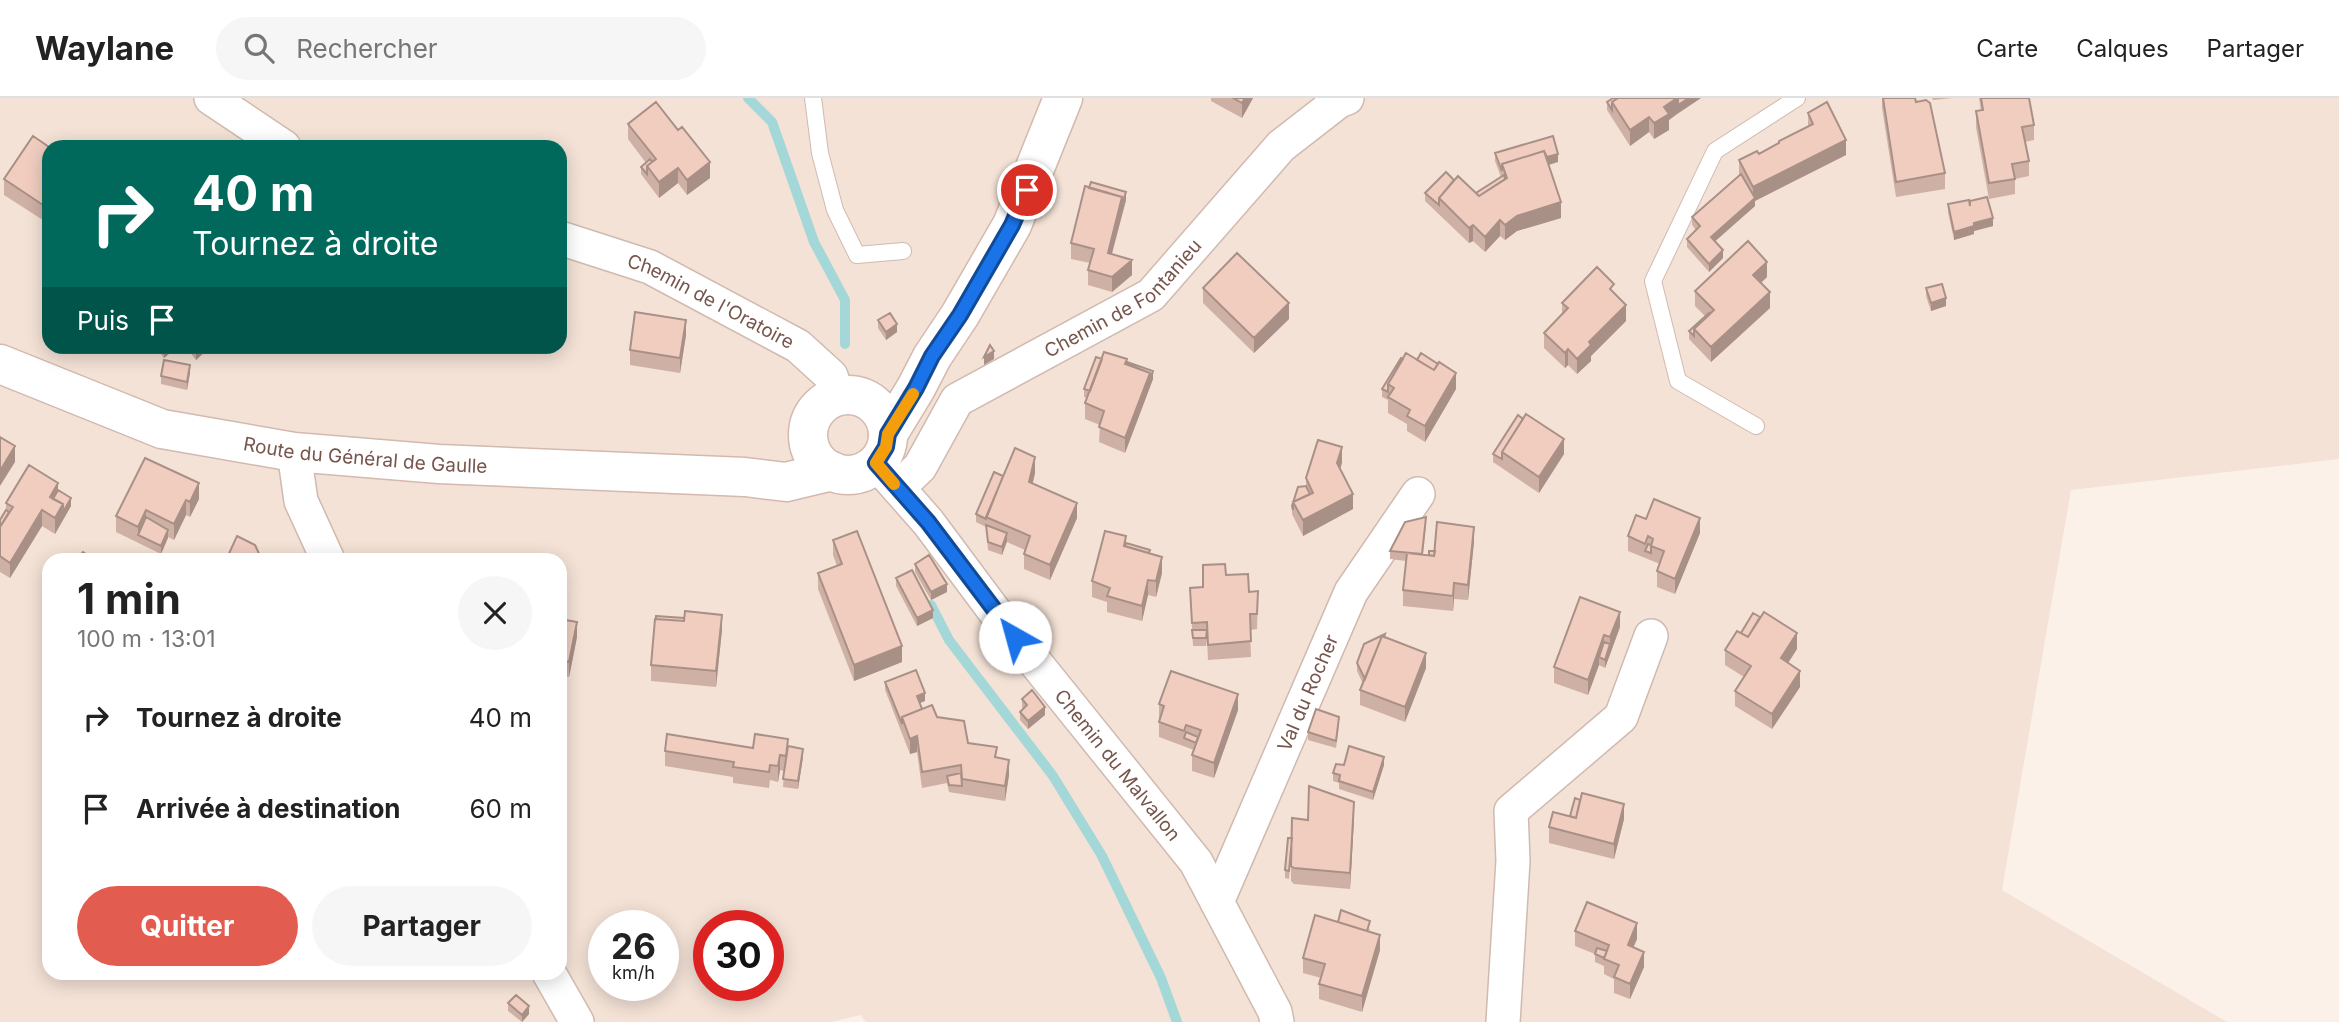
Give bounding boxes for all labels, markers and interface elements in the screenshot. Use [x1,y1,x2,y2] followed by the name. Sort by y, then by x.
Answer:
[216,17,706,80] search box
[35,28,174,68] text: Waylane
[240,29,278,67] icon: search
[296,33,438,64] text: Rechercher
[1976,34,2038,63] text: Carte
[2076,34,2169,63] text: Calques
[2207,34,2304,63] text: Partager
[997,160,1057,220] pin
[192,164,315,223] text: 40 m
[77,168,168,259] icon: right
[1008,171,1046,209] icon: arrive
[192,224,438,263] text: Tournez à droite
[1040,234,1206,362] street label: Chemin de Fontanieu
[625,249,798,353] street label: Chemin de l'Oratoire
[143,301,181,339] icon: arrive
[77,305,129,336] text: Puis
[242,432,488,478] street label: Route du Général de Gaulle
[77,573,181,624] text: 1 min
[458,576,532,650] button: close
[978,600,1052,674] position arrow
[77,625,216,653] text: 100 m · 13:01
[1272,631,1343,755] street label: Val du Rocher
[1050,684,1186,845] street label: Chemin du Malvallon
[77,699,115,737] icon: right
[136,702,342,733] text: Tournez à droite
[469,702,532,733] text: 40 m
[77,790,115,828] icon: arrive
[136,793,401,824] text: Arrivée à destination
[469,793,532,824] text: 60 m
[77,886,298,966] button: Quitter
[312,886,532,966] button: Partager
[693,910,784,1001] speed limit sign: 30
[611,925,656,967] text: 26
[612,962,655,983] text: km/h

